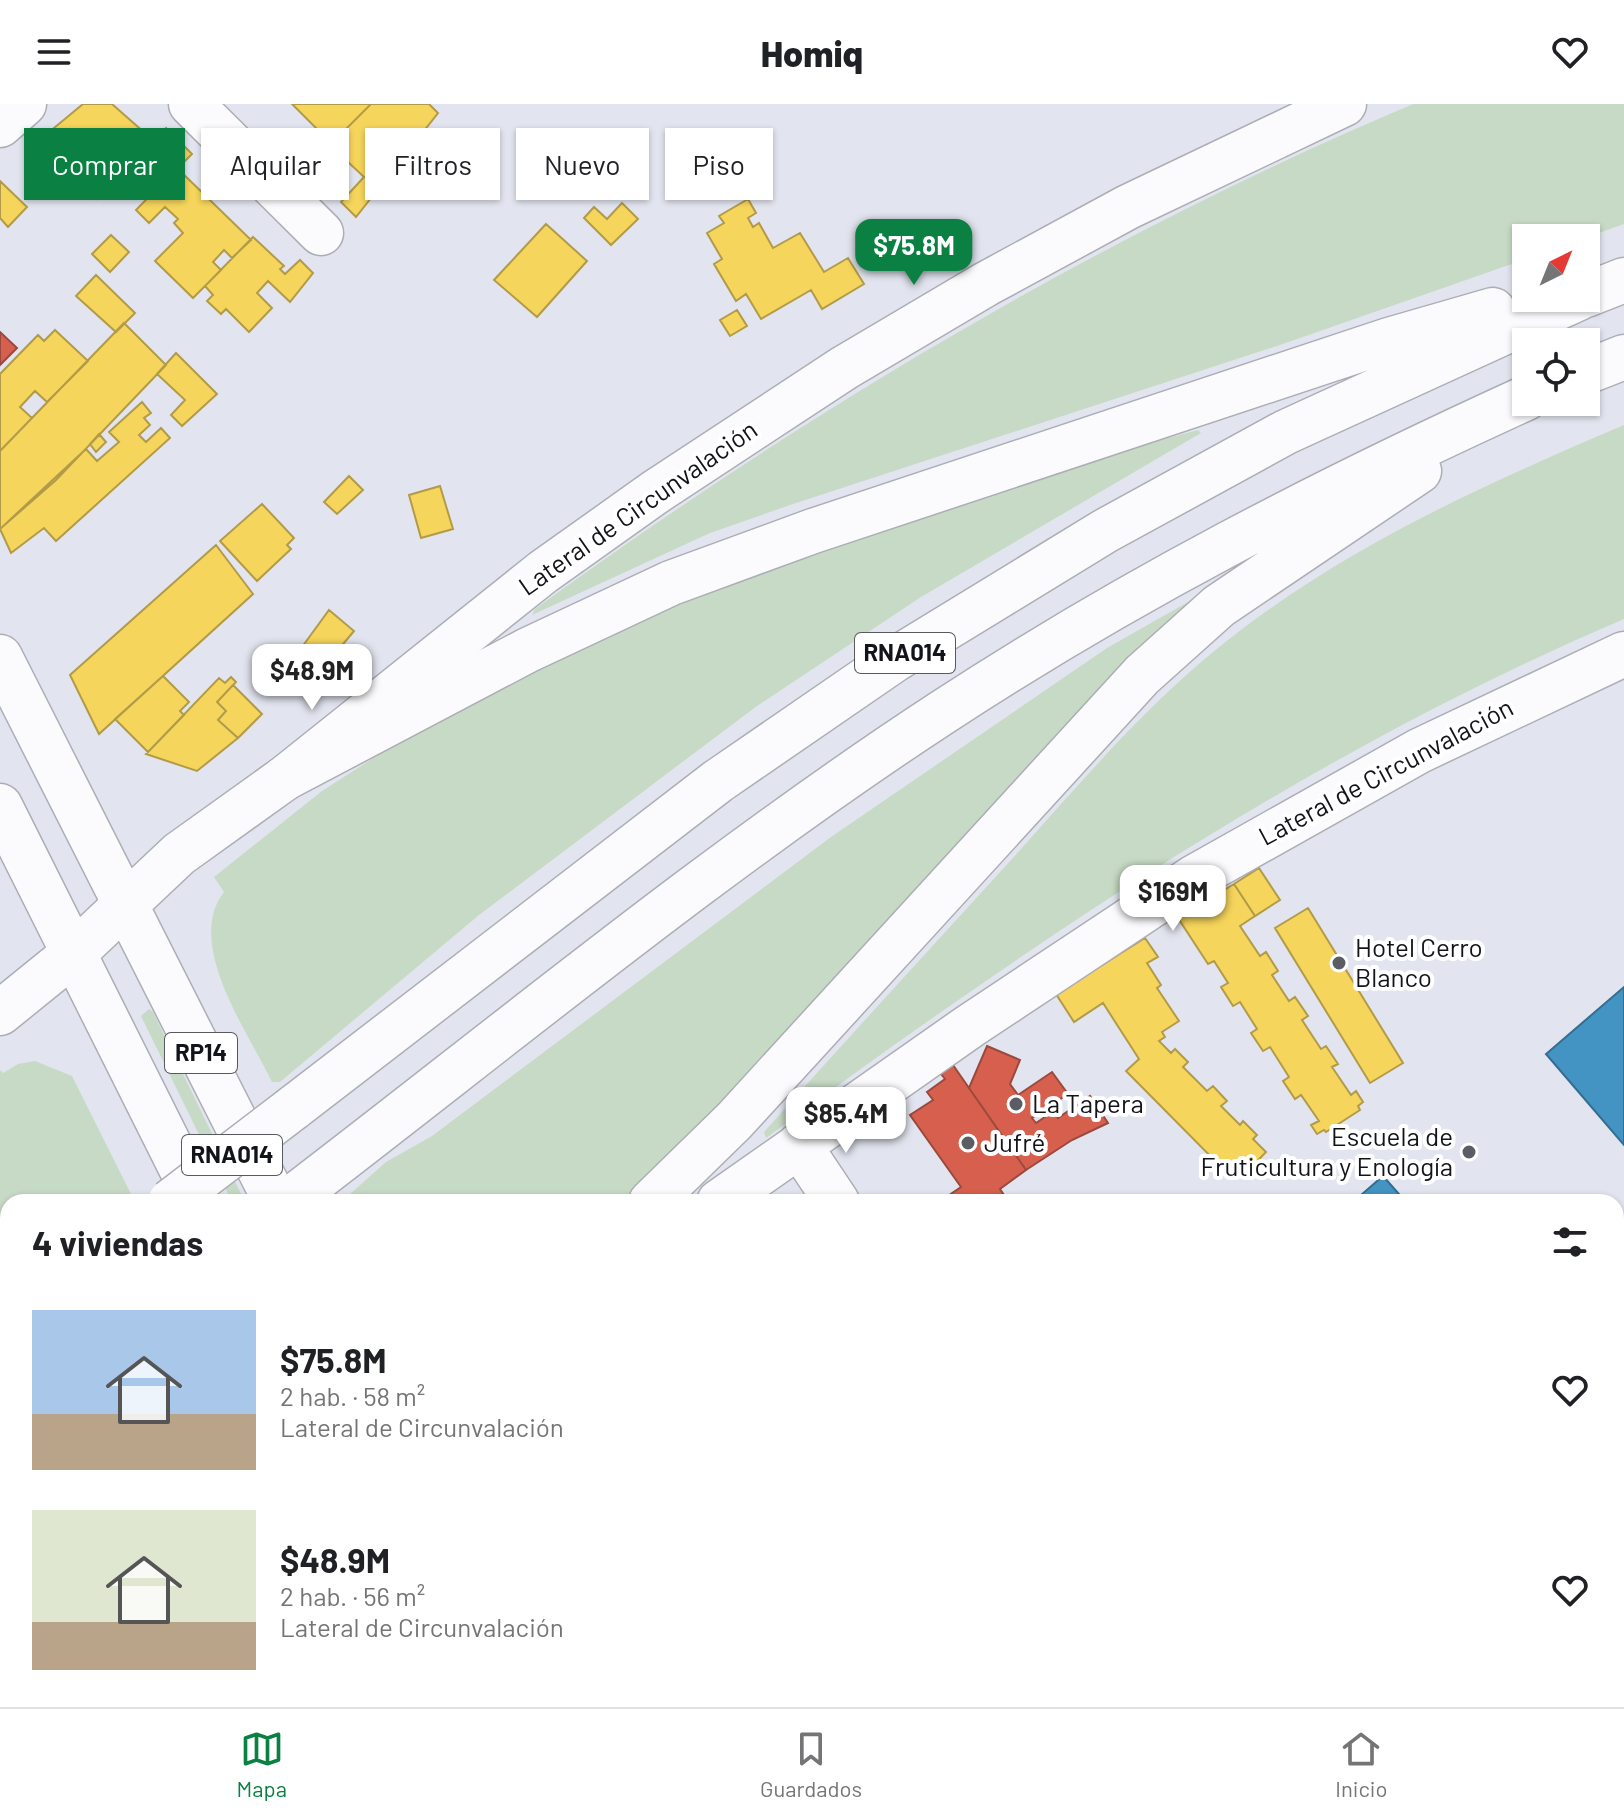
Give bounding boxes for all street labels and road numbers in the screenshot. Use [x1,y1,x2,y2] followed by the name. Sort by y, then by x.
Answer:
[512,413,762,601] street label: Lateral de Circunvalación
[855,633,955,673] road number: RNA014
[1253,690,1518,851] street label: Lateral de Circunvalación
[165,1033,237,1073] road number: RP14
[182,1135,282,1175] road number: RNA014

